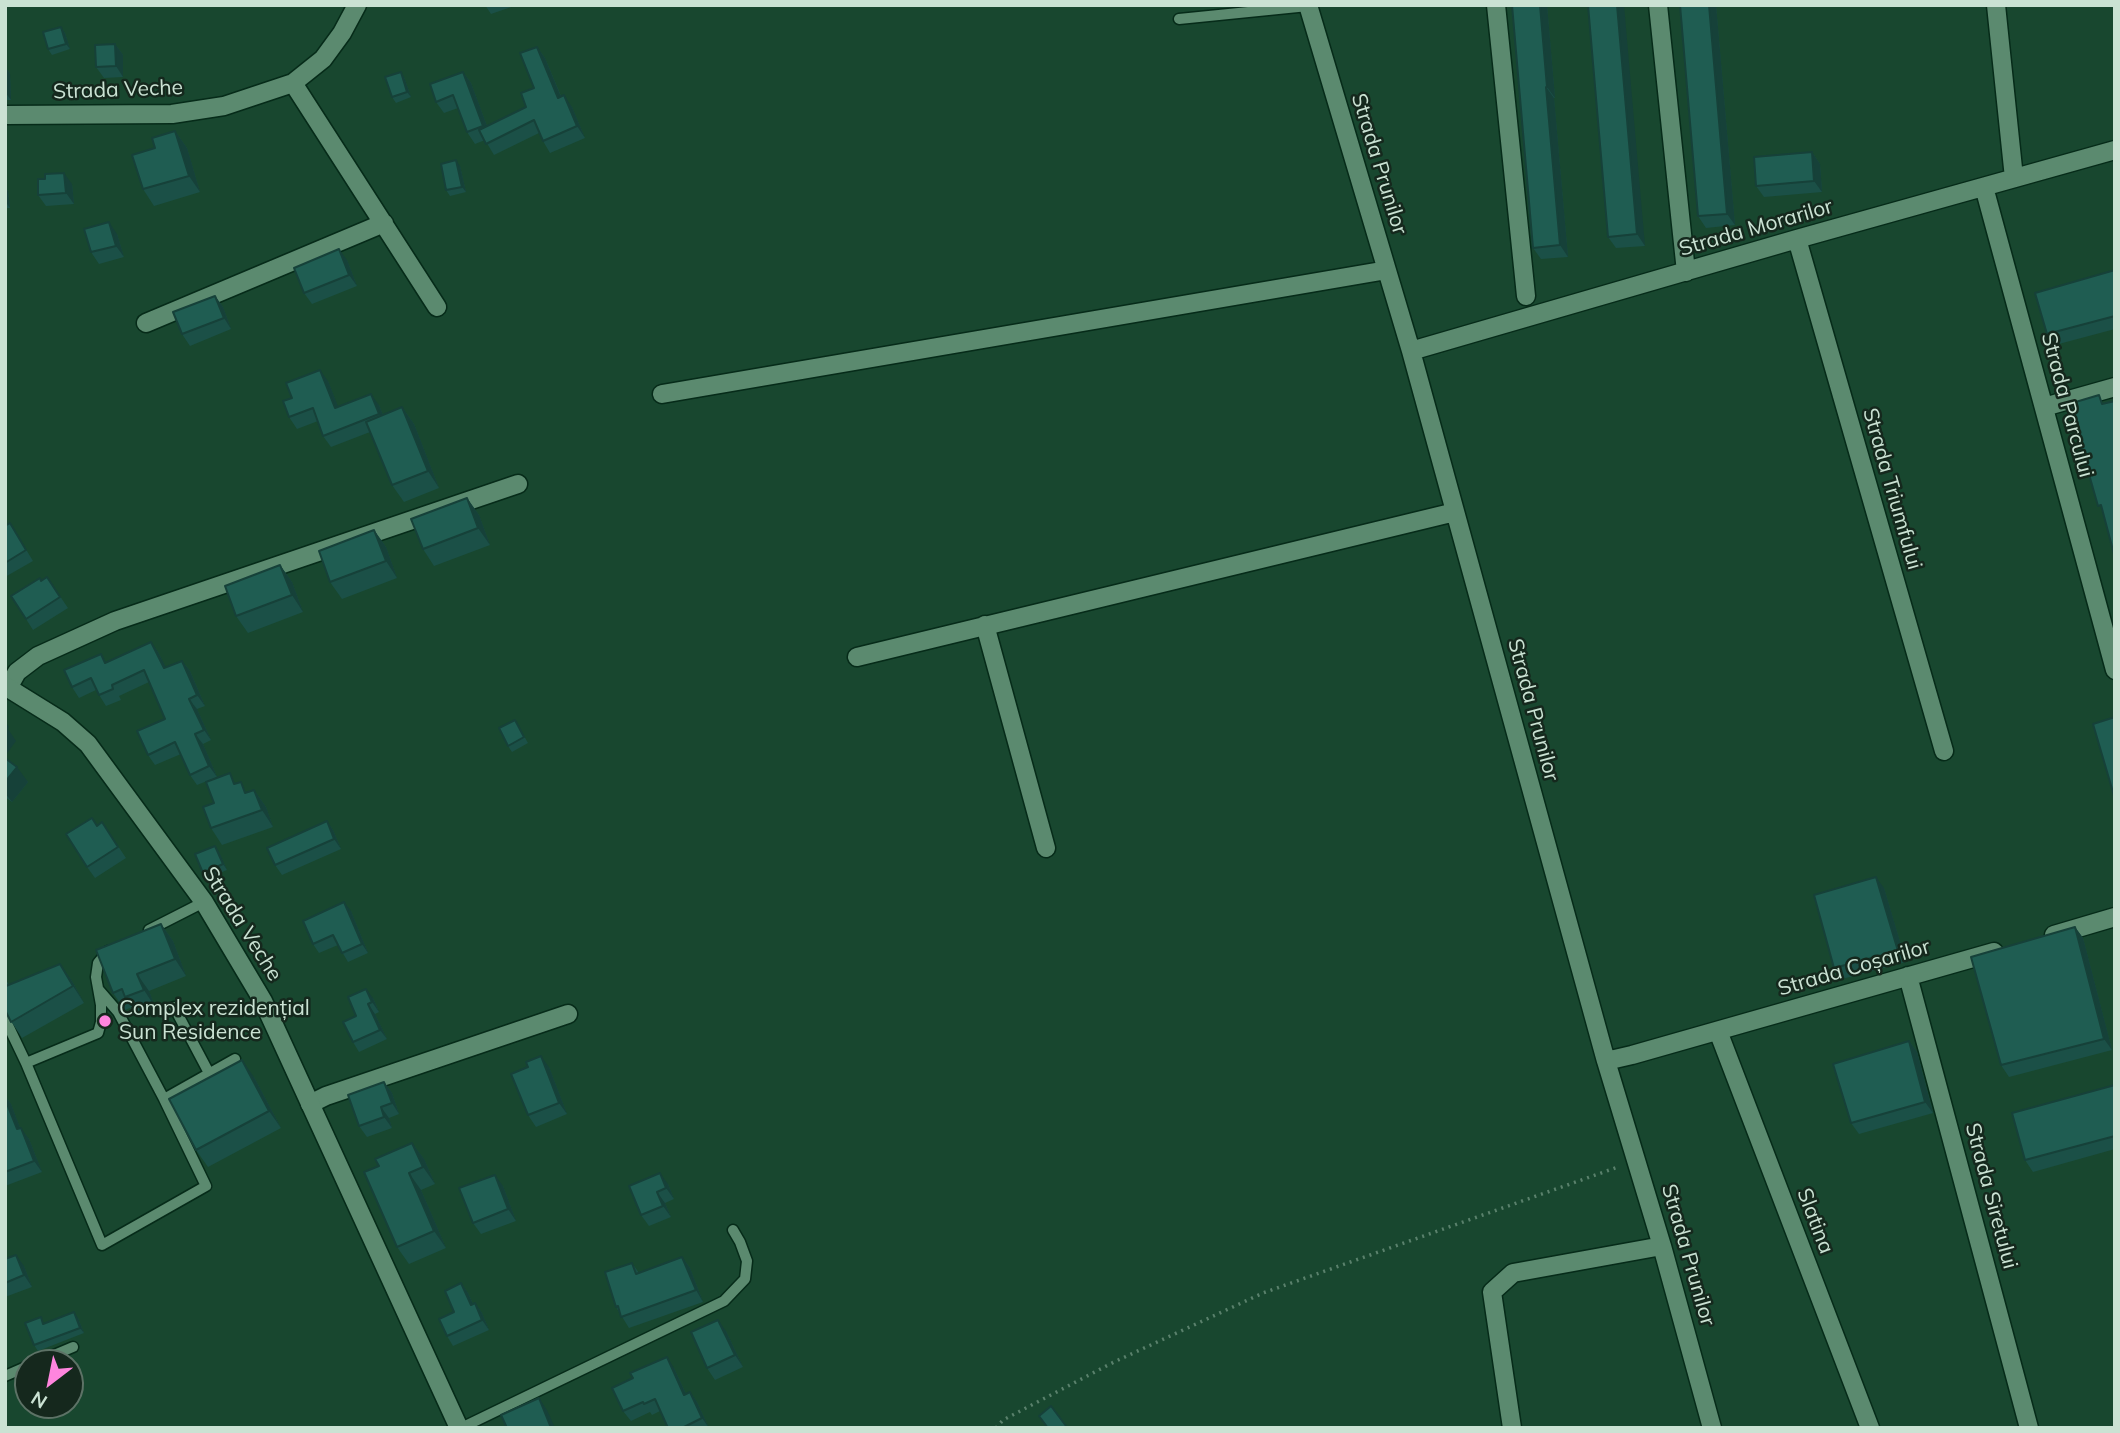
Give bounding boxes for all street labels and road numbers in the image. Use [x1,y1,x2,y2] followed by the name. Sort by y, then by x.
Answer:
[53,75,183,105] street label: Strada Veche
[1346,90,1412,238] street label: Strada Prunilor
[1676,194,1836,262] street label: Strada Morarilor
[2036,330,2098,480] street label: Strada Parcului
[1857,405,1927,573] street label: Strada Triumfului
[1502,636,1564,784] street label: Strada Prunilor
[197,862,287,986] street label: Strada Veche
[1775,934,1933,1002] street label: Strada Coșarilor
[1959,1120,2023,1272] street label: Strada Siretului
[1656,1181,1720,1329] street label: Strada Prunilor
[1791,1185,1839,1257] street label: Slatina

